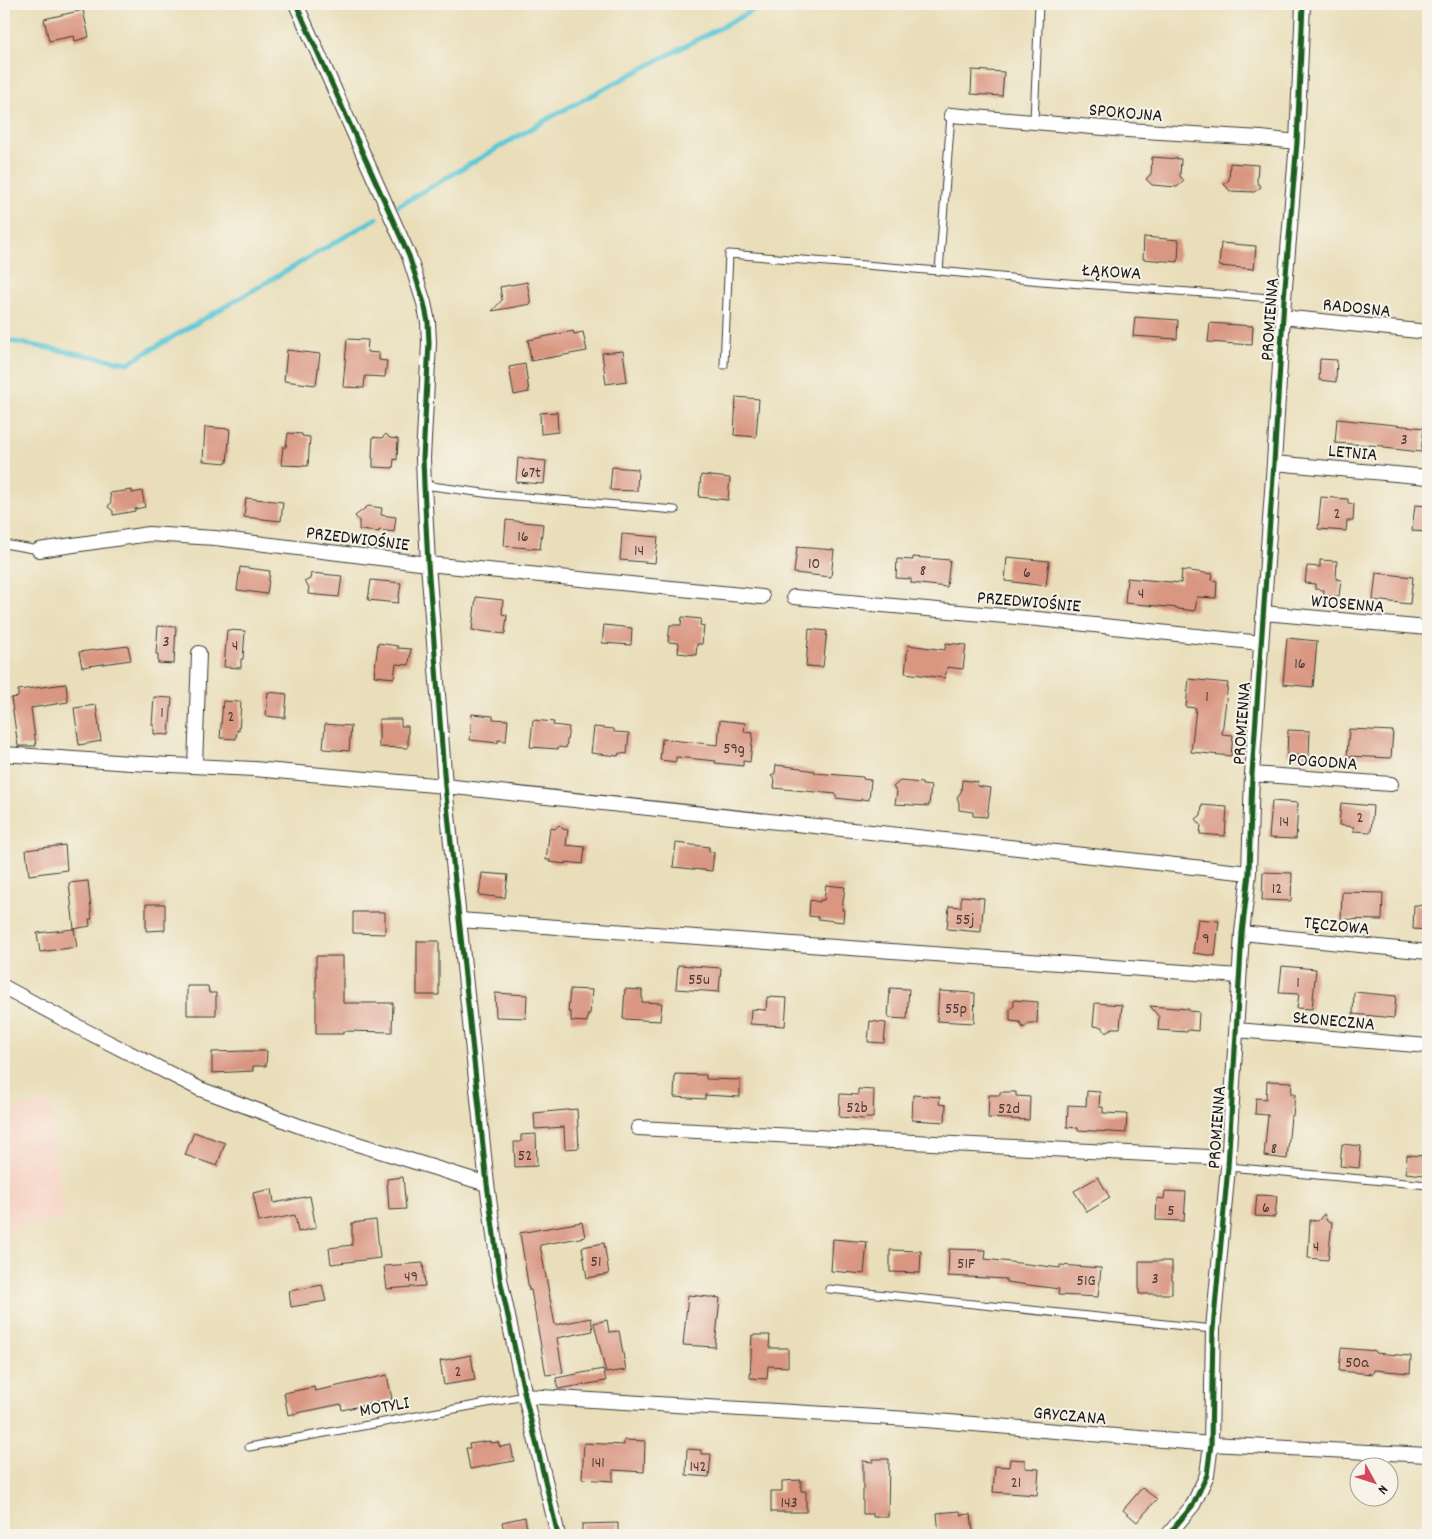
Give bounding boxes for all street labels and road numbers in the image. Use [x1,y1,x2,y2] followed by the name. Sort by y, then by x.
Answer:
[1088,98,1164,131] street label: SPOKOJNA
[1080,258,1142,289] street label: ŁĄKOWA
[1255,277,1288,362] street label: PROMIENNA
[1321,292,1392,326] street label: RADOSNA
[1327,439,1379,470] street label: LETNIA
[304,521,411,560] street label: PRZEDWIOŚNIE
[976,586,1082,622] street label: PRZEDWIOŚNIE
[1310,589,1386,622] street label: WIOSENNA
[1227,681,1260,766] street label: PROMIENNA
[1287,748,1358,779] street label: POGODNA
[1302,911,1371,944] street label: TĘCZOWA
[1291,1005,1376,1040] street label: SŁONECZNA
[1202,1085,1235,1170] street label: PROMIENNA
[358,1391,412,1426] street label: MOTYLI
[1032,1401,1108,1434] street label: GRYCZANA

